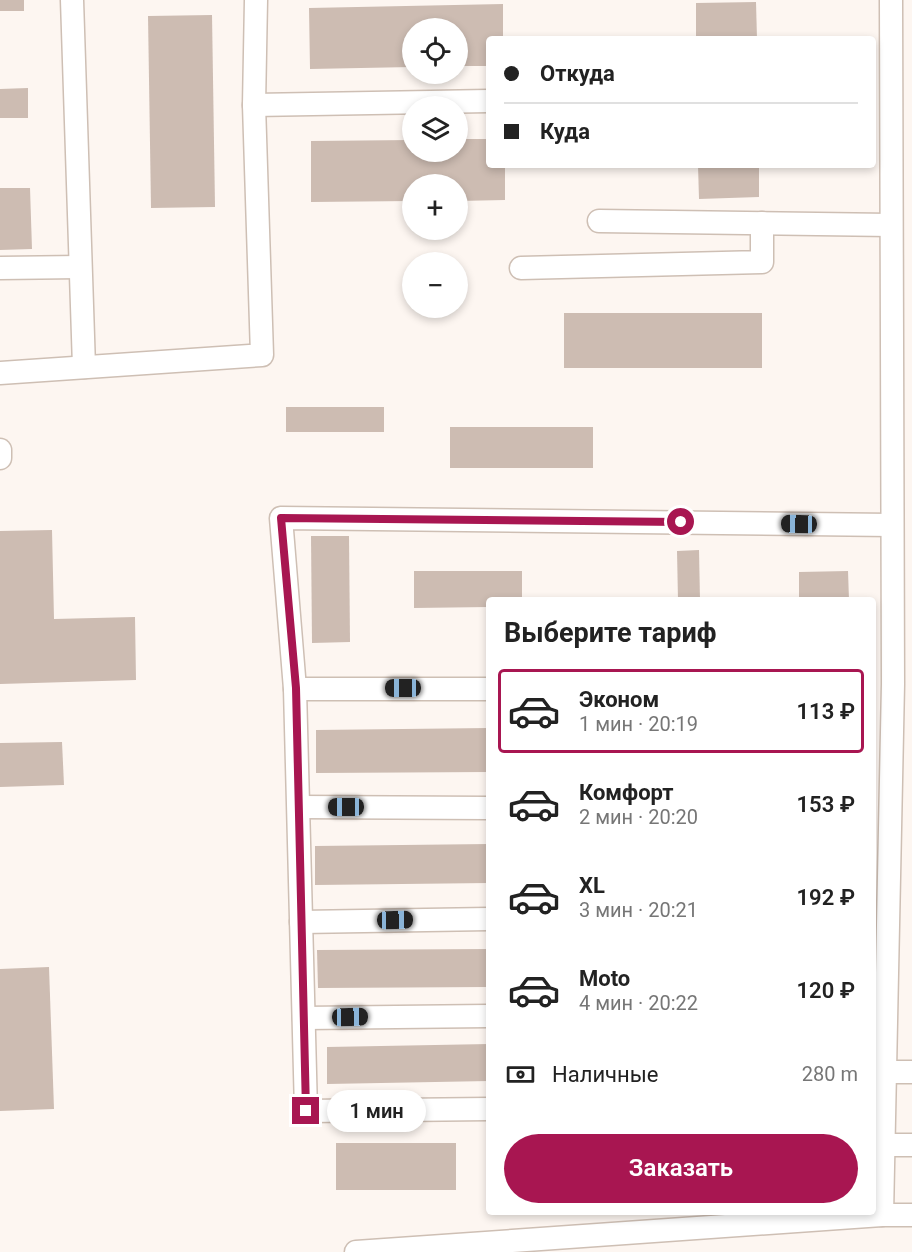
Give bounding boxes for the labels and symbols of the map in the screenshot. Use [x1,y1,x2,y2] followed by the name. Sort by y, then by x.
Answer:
[667,508,694,535] route start
[781,515,817,533] car
[385,679,421,697] car
[328,798,364,816] car
[377,911,413,929] car
[332,1008,368,1026] car
[327,1090,426,1132] callout: 1 мин
[292,1097,319,1124] route end

